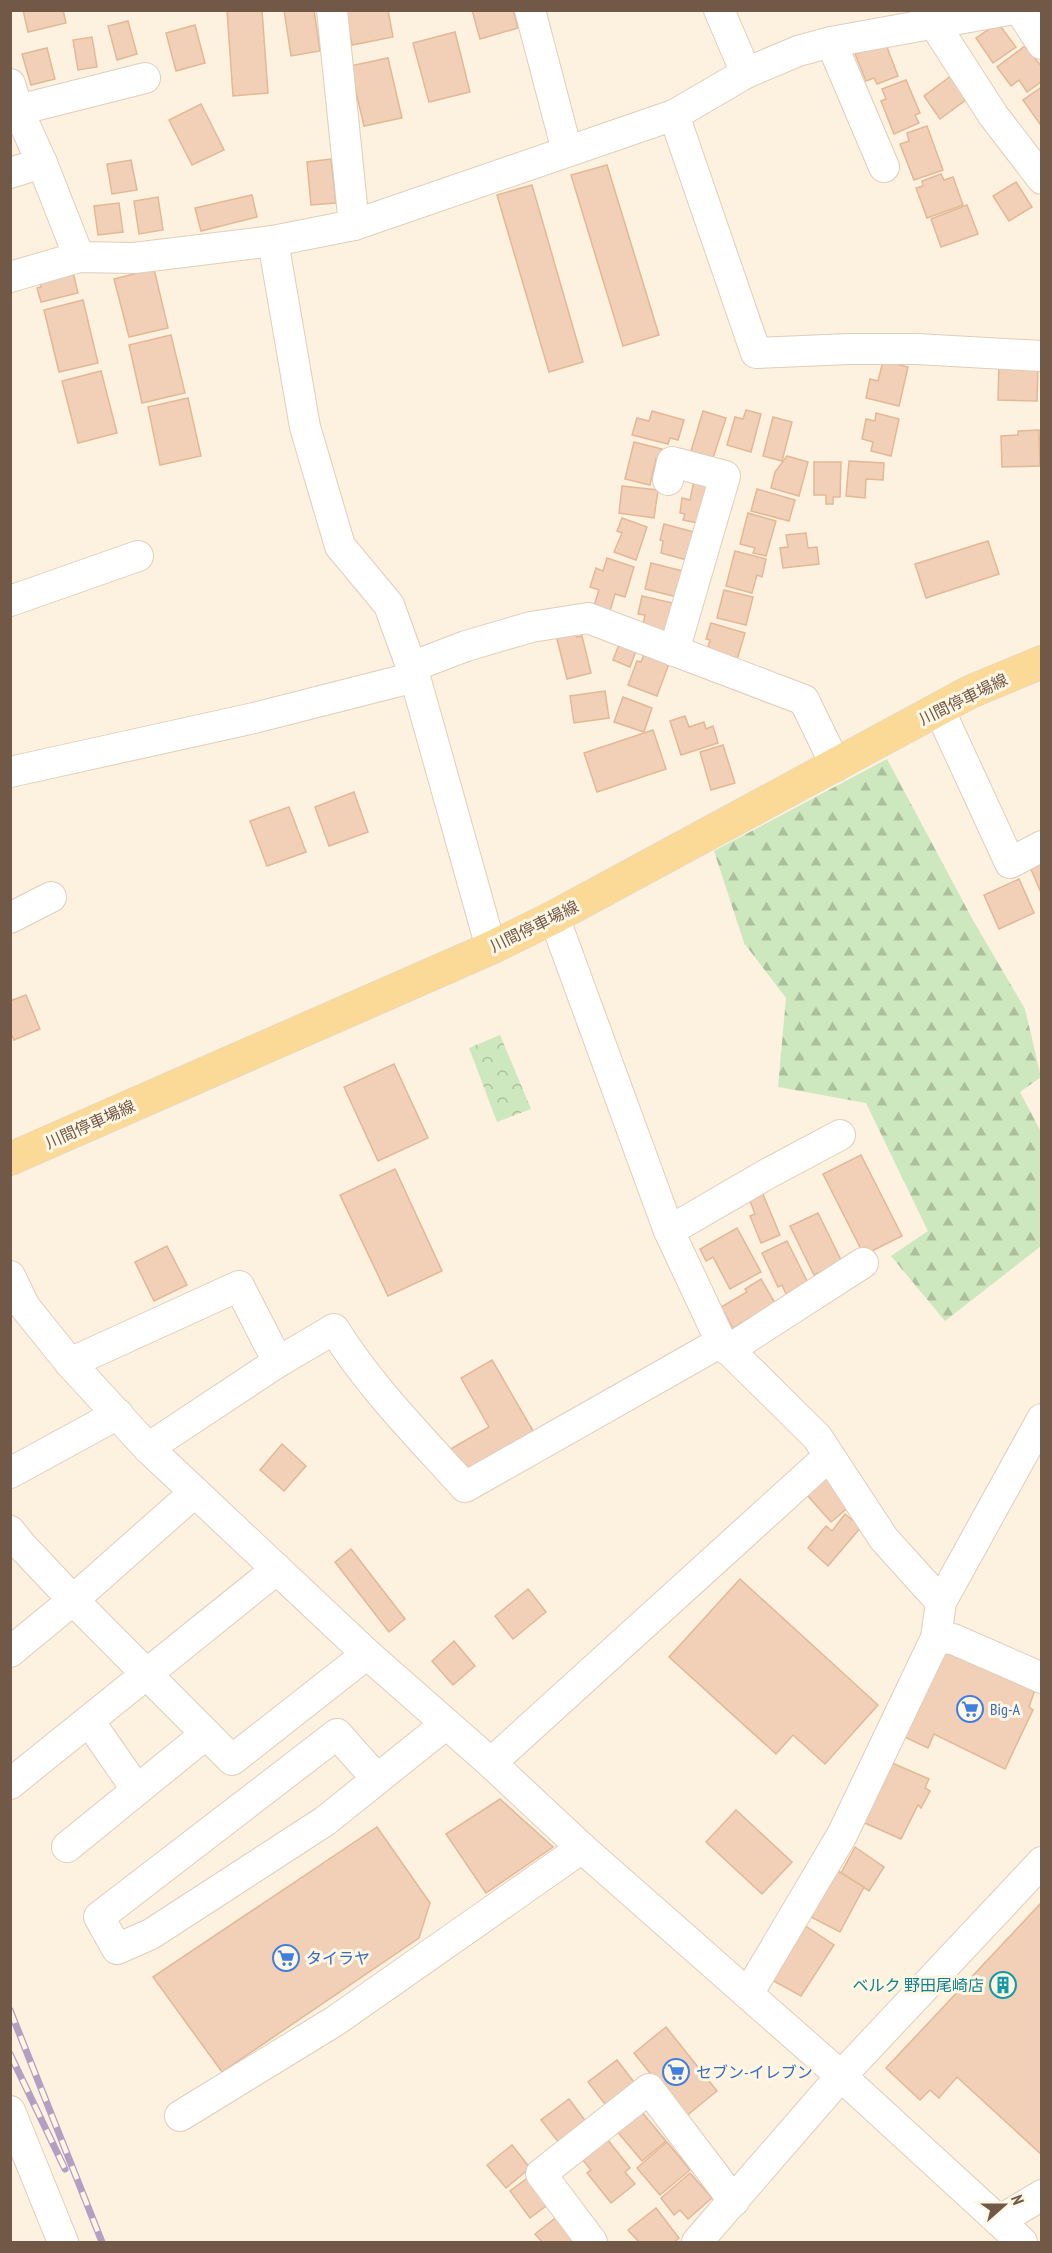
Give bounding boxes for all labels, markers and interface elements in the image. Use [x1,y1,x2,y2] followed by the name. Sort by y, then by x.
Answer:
[915,669,1011,729] street label: 川間停車場線
[486,896,582,956] street label: 川間停車場線
[42,1095,138,1153] street label: 川間停車場線
[955,1694,985,1724] supermarket icon: Big-A
[990,1699,1020,1719] place label: Big-A
[271,1943,301,1973] supermarket icon: タイラヤ
[306,1948,370,1968] place label: タイラヤ
[988,1970,1018,2000] building icon: ベルク 野田尾崎店
[853,1975,984,1995] place label: ベルク 野田尾崎店
[661,2057,691,2087] supermarket icon: セブン-イレブン
[696,2062,813,2082] place label: セブン-イレブン
[974,2175,1034,2235] north arrow
[1007,2192,1029,2207] text: N

